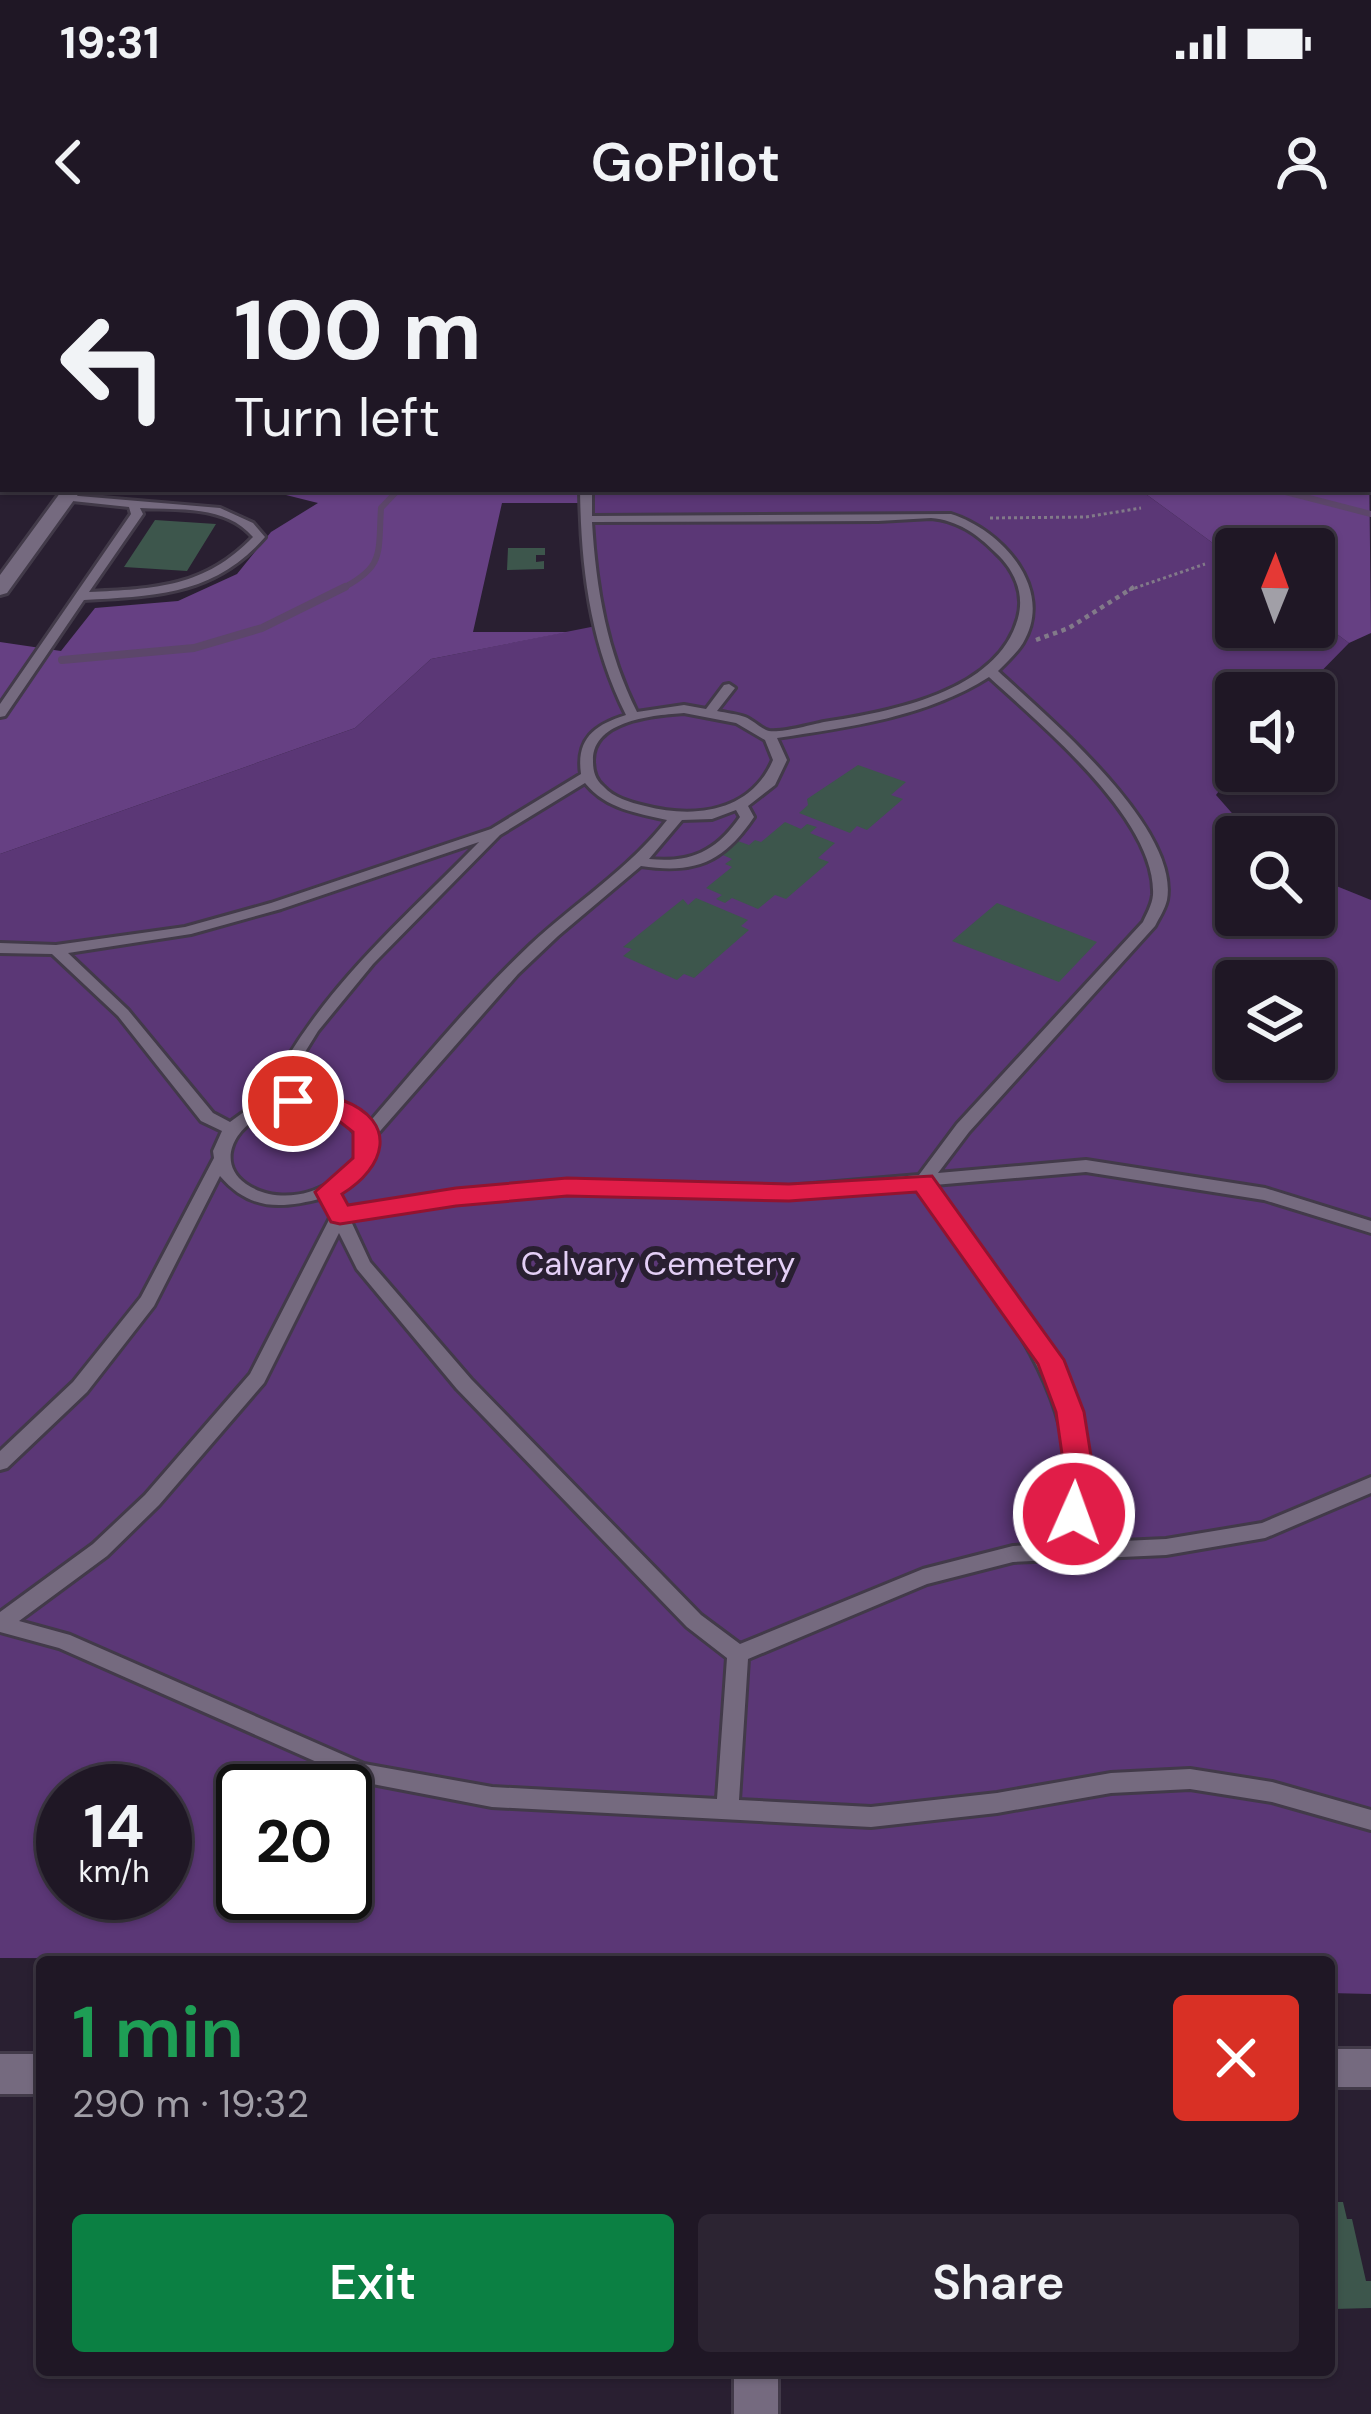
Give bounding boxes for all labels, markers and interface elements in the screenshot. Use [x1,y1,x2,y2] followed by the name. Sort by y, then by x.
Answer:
[60,13,160,72] text: 19:31
[591,127,780,198] text: GoPilot
[36,129,102,195] icon: back
[1269,129,1335,195] icon: person
[234,276,482,385] text: 100 m
[36,288,192,444] icon: left
[234,382,440,453] text: Turn left
[1215,528,1335,648] north arrow
[1215,528,1335,1080] map controls
[1215,672,1335,792] button: sound
[1215,816,1335,936] button: search
[1215,960,1335,1080] button: layers
[242,1050,344,1152] pin
[260,1068,326,1134] icon: arrive
[521,1242,795,1285] park label: Calvary Cemetery
[1011,1451,1137,1577] position arrow
[216,1764,372,1920] speed limit sign: 20
[84,1787,144,1866] text: 14
[79,1852,149,1891] text: km/h
[72,1986,244,2079] text: 1 min
[1173,1995,1299,2121] button: close
[72,2078,309,2129] text: 290 m · 19:32
[72,2214,674,2352] button: Exit
[698,2214,1299,2352] button: Share

